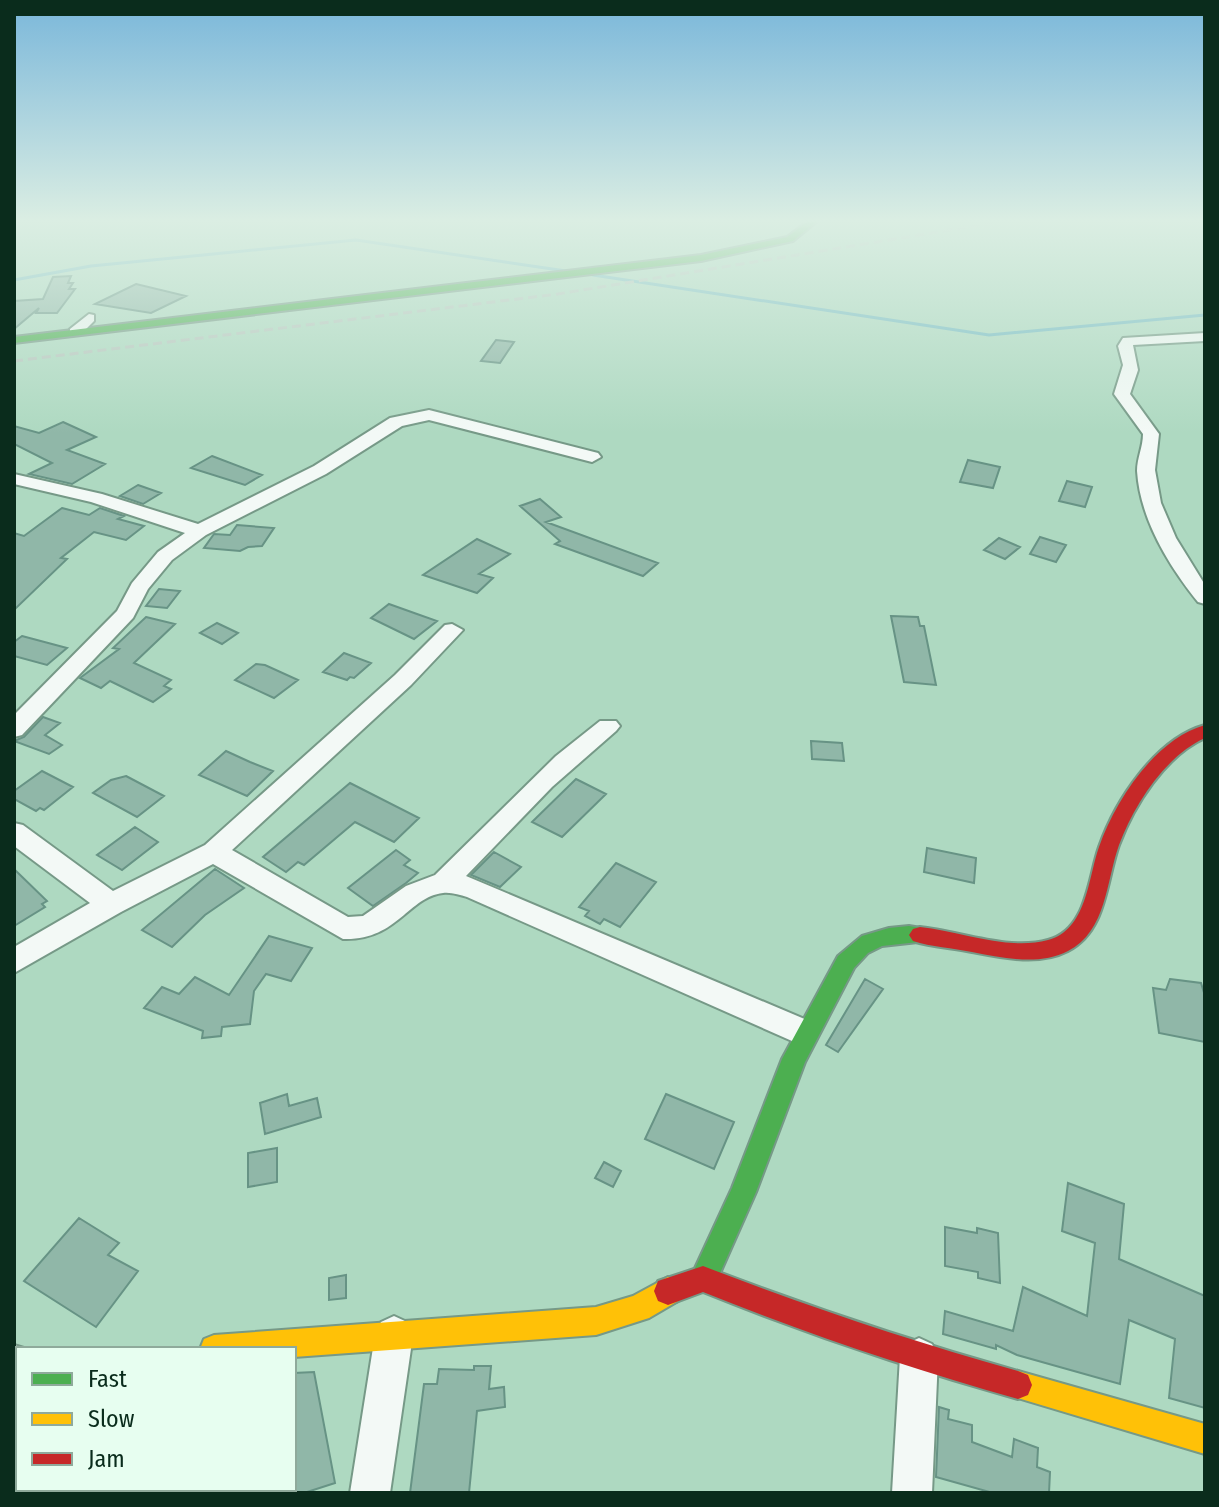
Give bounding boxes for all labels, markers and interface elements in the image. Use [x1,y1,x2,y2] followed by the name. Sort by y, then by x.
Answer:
[16,1347,296,1491] legend
[88,1365,127,1393] text: Fast
[88,1405,135,1433] text: Slow
[88,1445,125,1473] text: Jam

